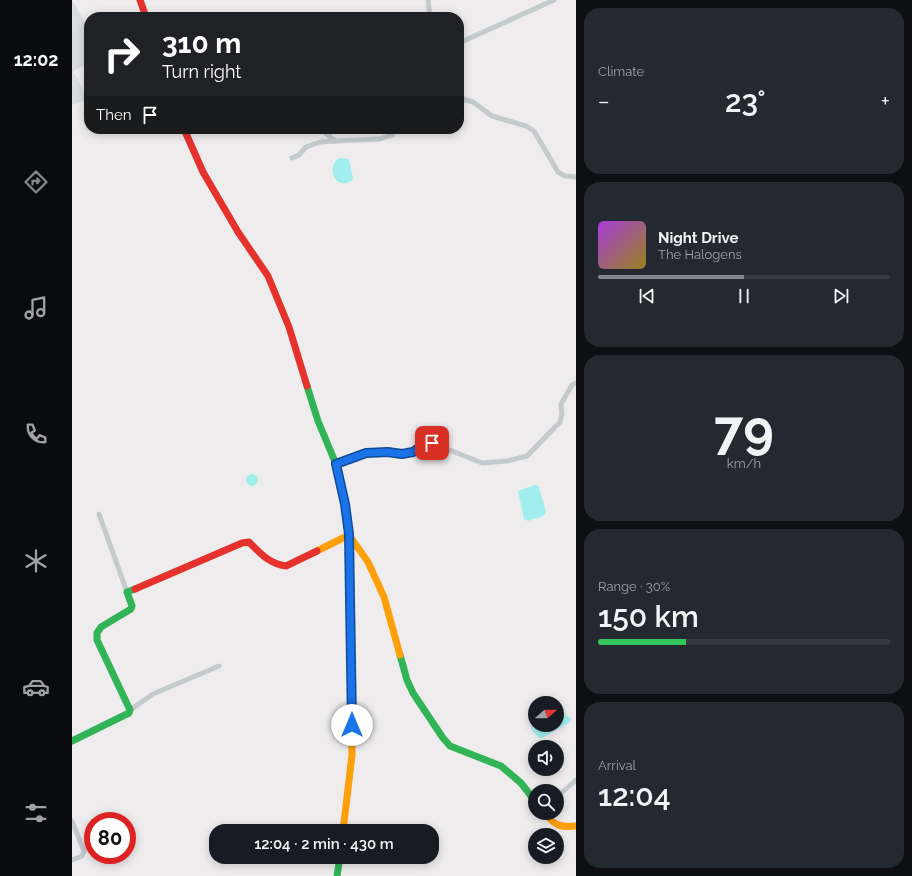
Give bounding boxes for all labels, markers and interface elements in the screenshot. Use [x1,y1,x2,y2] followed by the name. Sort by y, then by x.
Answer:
[162,27,241,60] text: 310 m
[96,28,148,80] icon: right
[14,49,58,70] text: 12:02
[162,61,241,82] text: Turn right
[598,64,644,79] text: Climate
[725,84,766,119] text: 23°
[598,88,610,114] text: −
[881,88,890,114] text: +
[139,104,161,126] icon: arrive
[96,106,131,124] text: Then
[22,168,50,196] icon: directions
[658,229,738,247] text: Night Drive
[658,247,742,262] text: The Halogens
[636,285,658,307] icon: previous
[733,285,755,307] icon: pause
[830,285,852,307] icon: next
[22,294,50,322] icon: music
[714,399,774,460] text: 79
[22,420,50,448] icon: phone
[415,426,449,460] pin
[421,432,443,454] icon: arrive
[727,456,761,471] text: km/h
[22,547,50,575] icon: climate
[598,579,670,594] text: Range · 30%
[598,599,699,634] text: 150 km
[22,673,50,701] icon: car
[528,696,564,732] north arrow
[528,696,564,864] map controls
[331,704,373,746] position arrow
[528,740,564,776] button: sound
[598,758,636,773] text: Arrival
[598,778,671,813] text: 12:04
[528,784,564,820] button: search
[22,799,50,827] icon: filters
[84,812,136,864] speed limit sign: 80
[528,828,564,864] button: layers
[254,835,394,853] text: 12:04 · 2 min · 430 m

